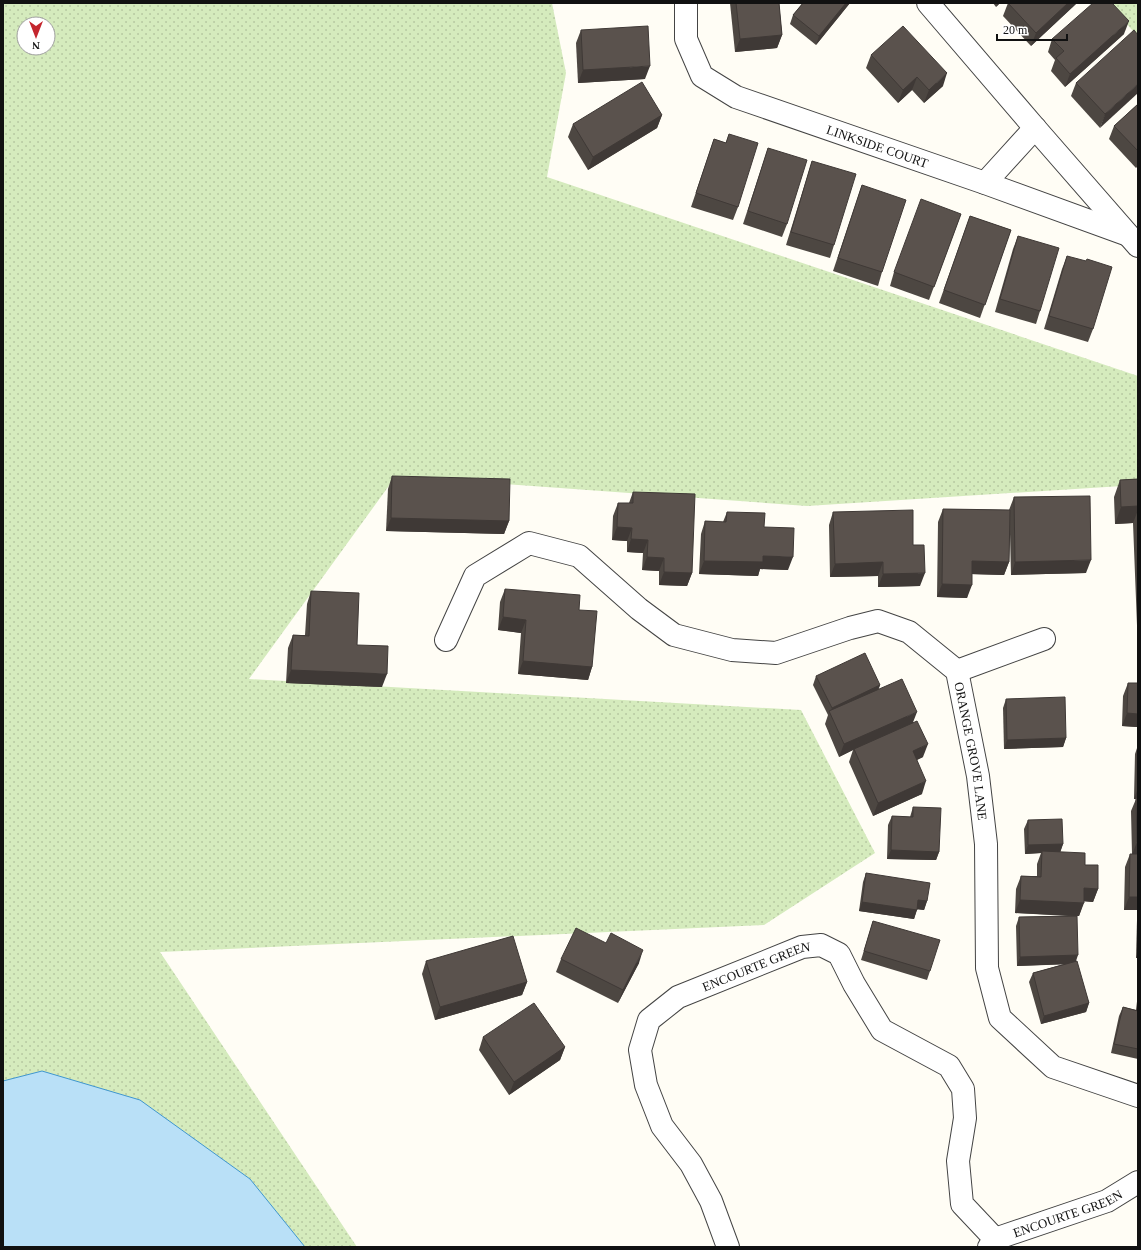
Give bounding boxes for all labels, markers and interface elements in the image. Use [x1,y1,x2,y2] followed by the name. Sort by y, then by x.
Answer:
[16,16,56,56] north arrow
[997,16,1067,42] scale bar
[1003,23,1028,37] text: 20 m
[32,40,40,52] text: N
[825,121,930,170] street label: LINKSIDE COURT
[952,681,991,821] street label: ORANGE GROVE LANE
[700,939,811,994] street label: ENCOURTE GREEN
[1011,1186,1125,1240] street label: ENCOURTE GREEN

